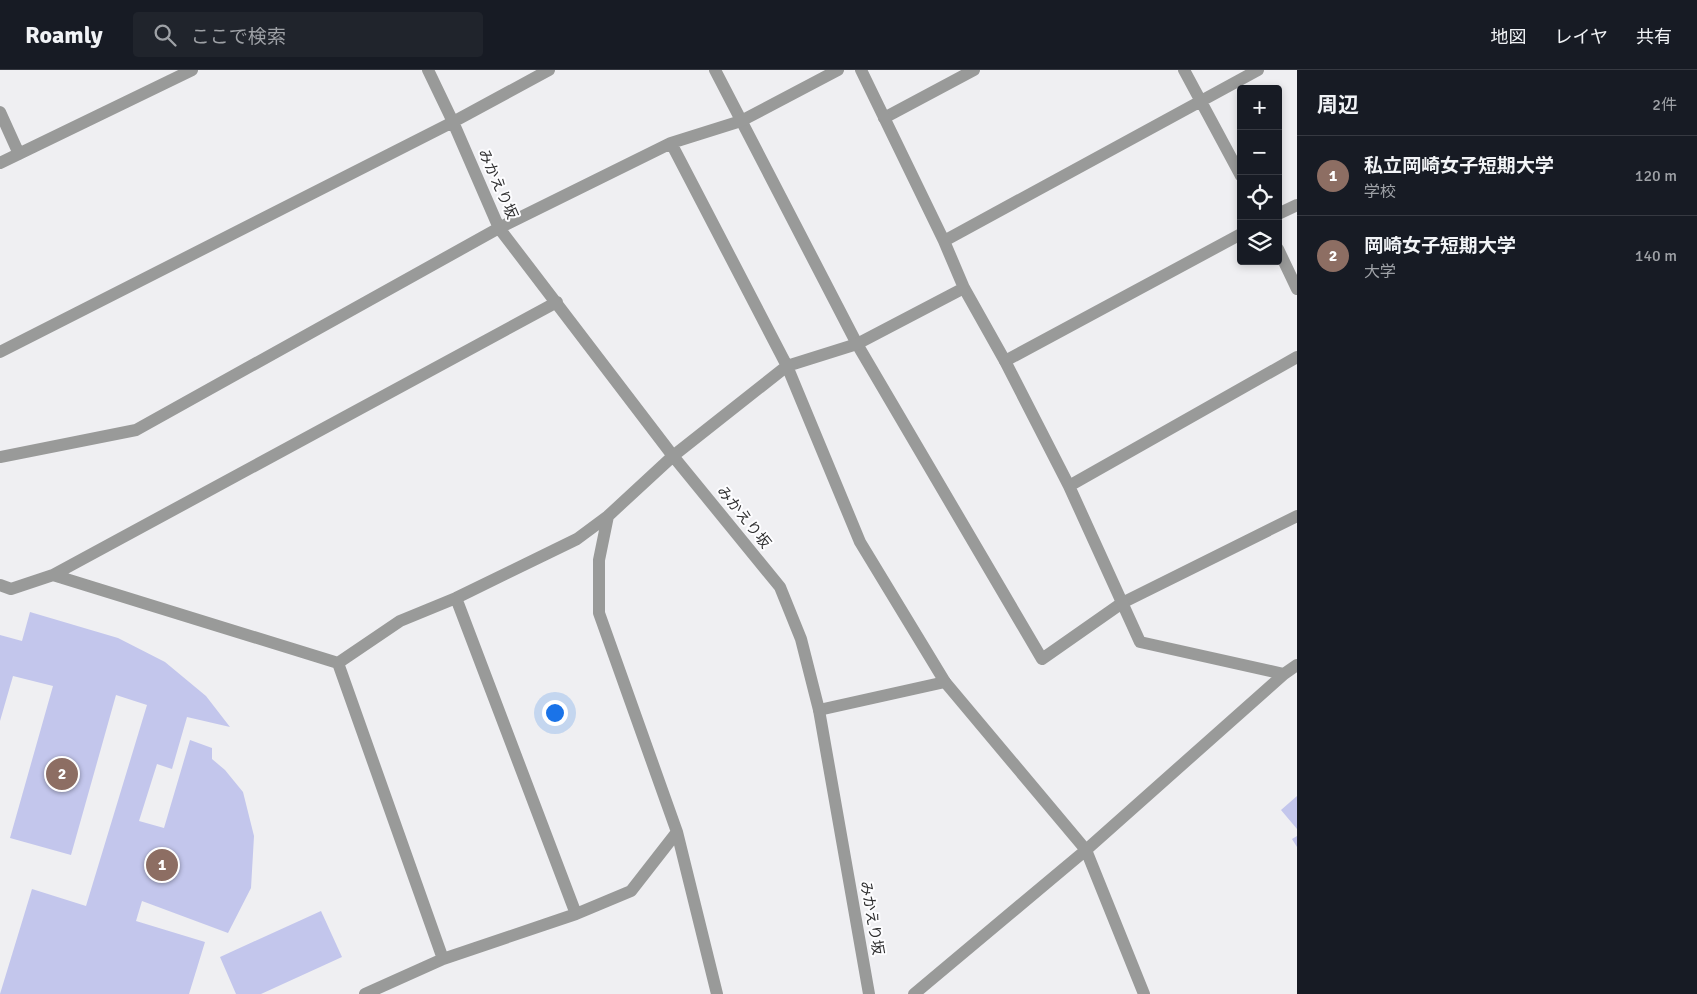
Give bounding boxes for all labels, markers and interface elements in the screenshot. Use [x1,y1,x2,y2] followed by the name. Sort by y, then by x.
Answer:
[133,12,483,57] search box
[25,20,103,50] text: Roamly
[151,21,179,49] icon: search
[191,25,286,49] text: ここで検索
[1491,26,1527,48] text: 地図
[1555,26,1608,48] text: レイヤ
[1636,26,1672,48] text: 共有
[1237,85,1282,265] map controls
[1237,85,1282,130] button: +
[1317,92,1359,118] text: 周辺
[1652,95,1677,115] text: 2件
[1237,130,1282,175] button: −
[475,146,521,222] street label: みかえり坂
[1364,154,1554,178] text: 私立岡崎女子短期大学
[1329,166,1337,186] text: 1
[1635,166,1677,186] text: 120 m
[1237,175,1282,220] button: locate
[1364,182,1396,202] text: 学校
[1237,220,1282,265] button: layers
[1364,234,1516,258] text: 岡崎女子短期大学
[1329,246,1337,266] text: 2
[1635,246,1677,266] text: 140 m
[1364,262,1396,282] text: 大学
[713,482,775,552] street label: みかえり坂
[542,700,568,726] your location
[46,755,78,793] pin: 2
[146,846,178,884] pin: 1
[857,879,887,957] street label: みかえり坂

